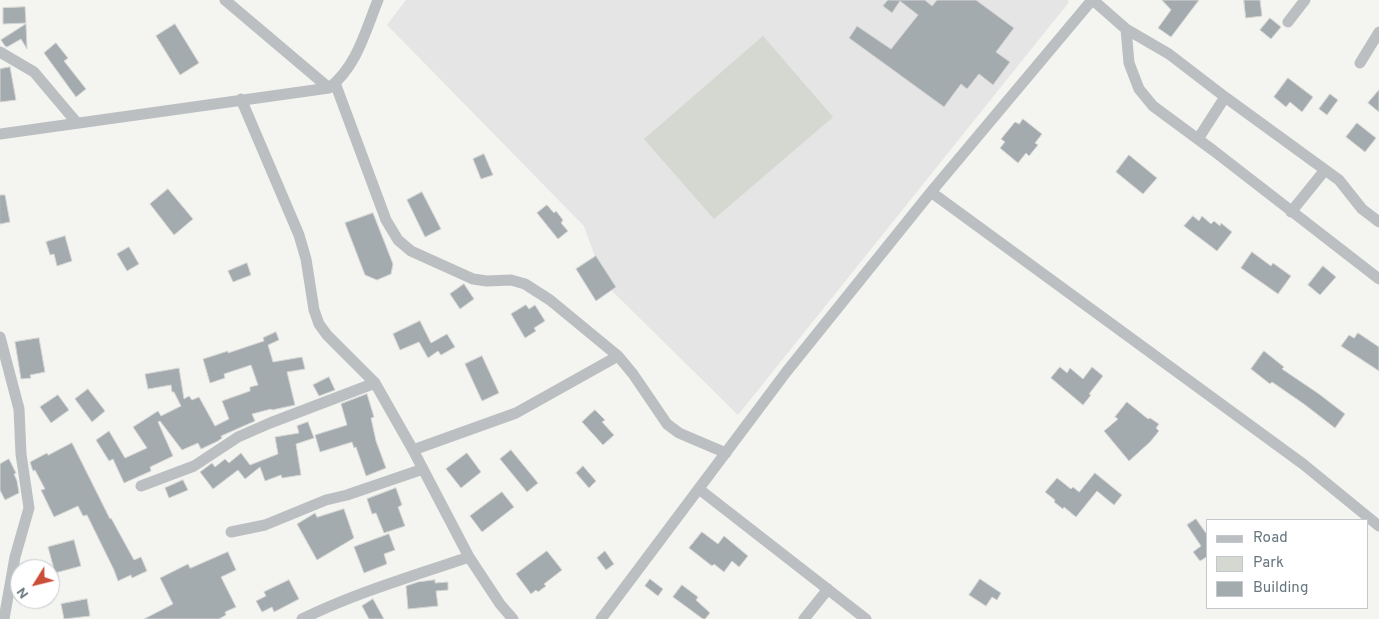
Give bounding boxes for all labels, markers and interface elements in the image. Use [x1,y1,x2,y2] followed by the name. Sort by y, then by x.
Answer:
[1206,519,1369,609] legend
[1253,529,1288,548] text: Road
[1253,554,1284,573] text: Park
[10,559,60,609] north arrow
[1253,579,1308,598] text: Building
[13,583,33,602] text: N

